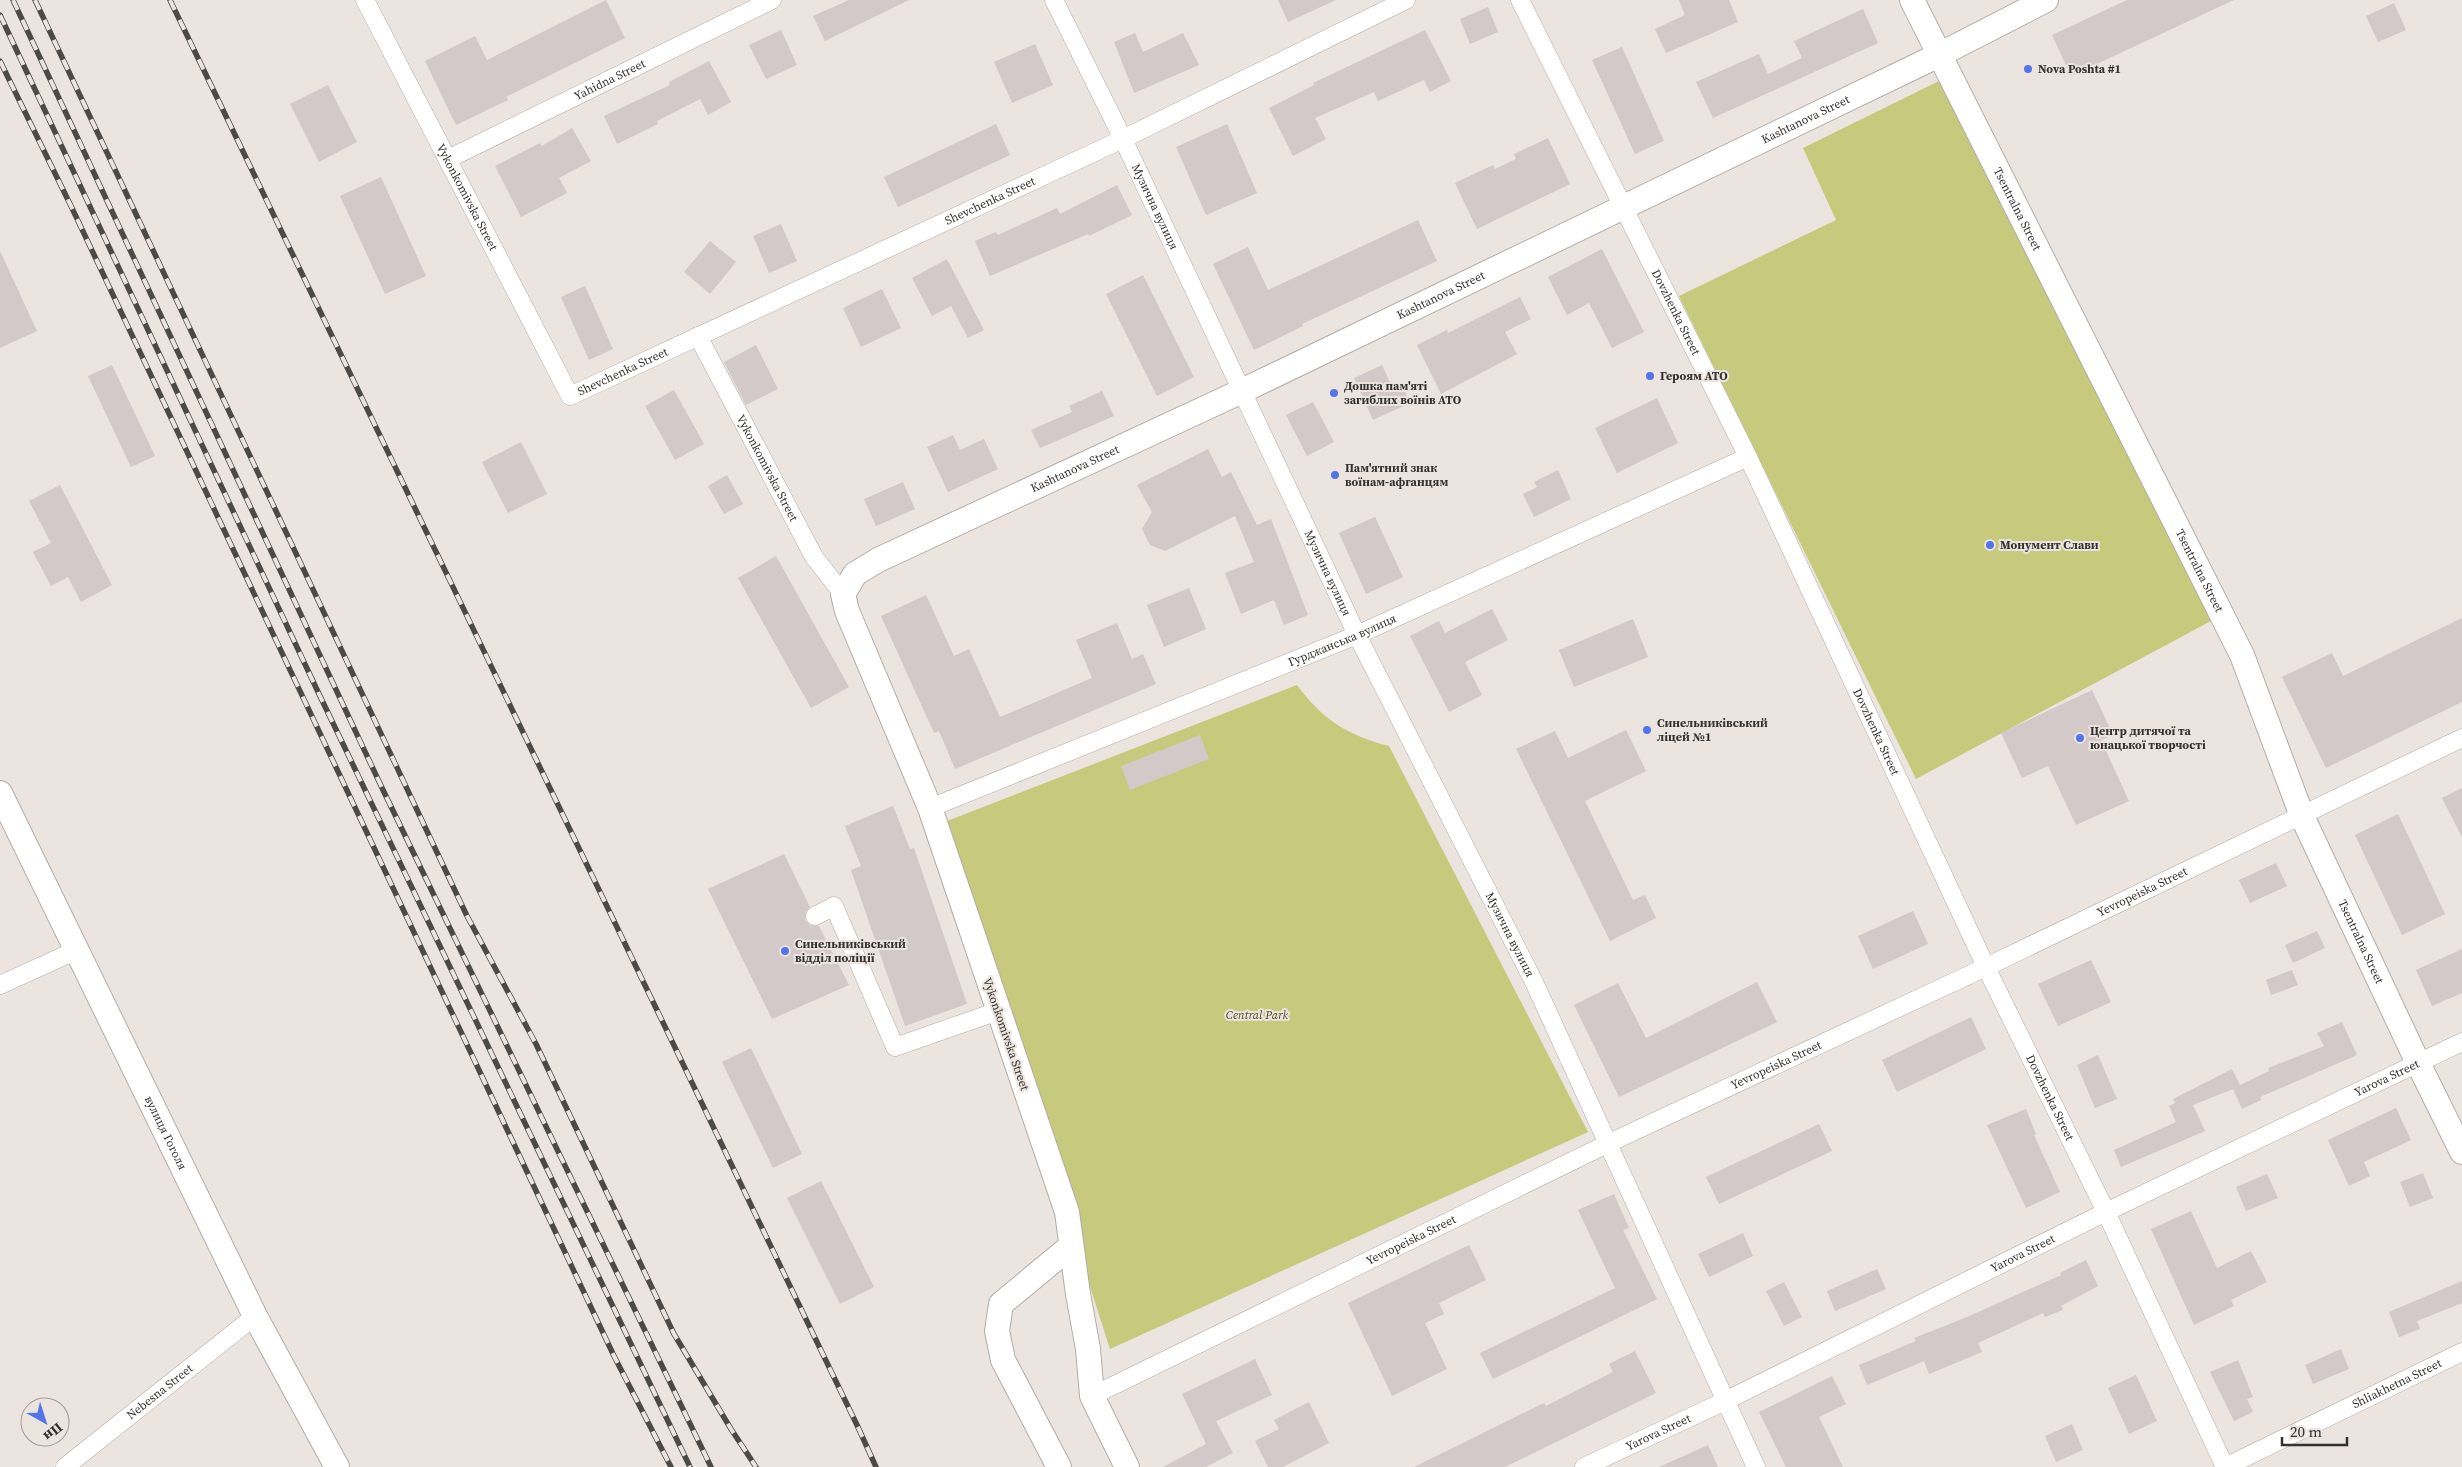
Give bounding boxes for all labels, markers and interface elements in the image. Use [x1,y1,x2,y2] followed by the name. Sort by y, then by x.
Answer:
[571,55,648,104] street label: Yahidna Street
[2038,61,2121,77] place label: Nova Poshta #1
[2022,63,2034,75] marker: Nova Poshta #1
[1759,91,1852,147] street label: Kashtanova Street
[433,141,501,253] street label: Vykonkomivska Street
[1128,161,1182,252] street label: Музична вулиця
[1990,165,2045,253] street label: Tsentralna Street
[942,173,1038,229] street label: Shevchenka Street
[1394,267,1488,323] street label: Kashtanova Street
[1648,267,1704,358] street label: Dovzhenka Street
[575,344,671,399] street label: Shevchenka Street
[1660,368,1728,384] place label: Героям АТО
[1644,370,1656,382] marker: Героям АТО
[1344,378,1462,408] place label: Дошка пам'яті загиблих воїнів АТО
[1328,387,1340,399] marker: Дошка пам'яті загиблих воїнів АТО
[733,412,802,524] street label: Vykonkomivska Street
[1028,441,1122,496] street label: Kashtanova Street
[1345,460,1448,490] place label: Пам'ятний знак воїнам-афганцям
[1329,469,1341,481] marker: Пам'ятний знак воїнам-афганцям
[2172,526,2227,615] street label: Tsentralna Street
[1301,527,1355,618] street label: Музична вулиця
[2000,537,2099,553] place label: Монумент Слави
[1984,539,1996,551] marker: Монумент Слави
[1286,610,1399,670] street label: Гурджанська вулиця
[1849,686,1903,778] street label: Dovzhenka Street
[1657,715,1768,745] place label: Синельниківський ліцей №1
[2090,723,2206,753] place label: Центр дитячої та юнацької творчості
[1641,724,1653,736] marker: Синельниківський ліцей №1
[2074,732,2086,744] marker: Центр дитячої та юнацької творчості
[2094,863,2190,920] street label: Yevropeiska Street
[1482,890,1538,980] street label: Музична вулиця
[2334,897,2388,986] street label: Tsentralna Street
[795,936,906,966] place label: Синельниківський відділ поліції
[779,945,791,957] marker: Синельниківський відділ поліції
[979,976,1033,1093] street label: Vykonkomivska Street
[1226,1007,1288,1023] park label: Central Park
[1728,1037,1824,1093] street label: Yevropeiska Street
[2022,1052,2078,1143] street label: Dovzhenka Street
[2352,1056,2422,1100] street label: Yarova Street
[141,1093,191,1173] street label: вулиця Гоголя
[1363,1211,1459,1269] street label: Yevropeiska Street
[1988,1231,2058,1276] street label: Yarova Street
[2349,1355,2444,1412] street label: Shliakhetna Street
[123,1360,196,1423] street label: Nebesna Street
[20,1397,70,1447] north arrow
[1623,1410,1693,1454] street label: Yarova Street
[2282,1414,2347,1446] scale bar
[39,1418,67,1446] text: Пн
[2290,1421,2322,1442] text: 20 m

